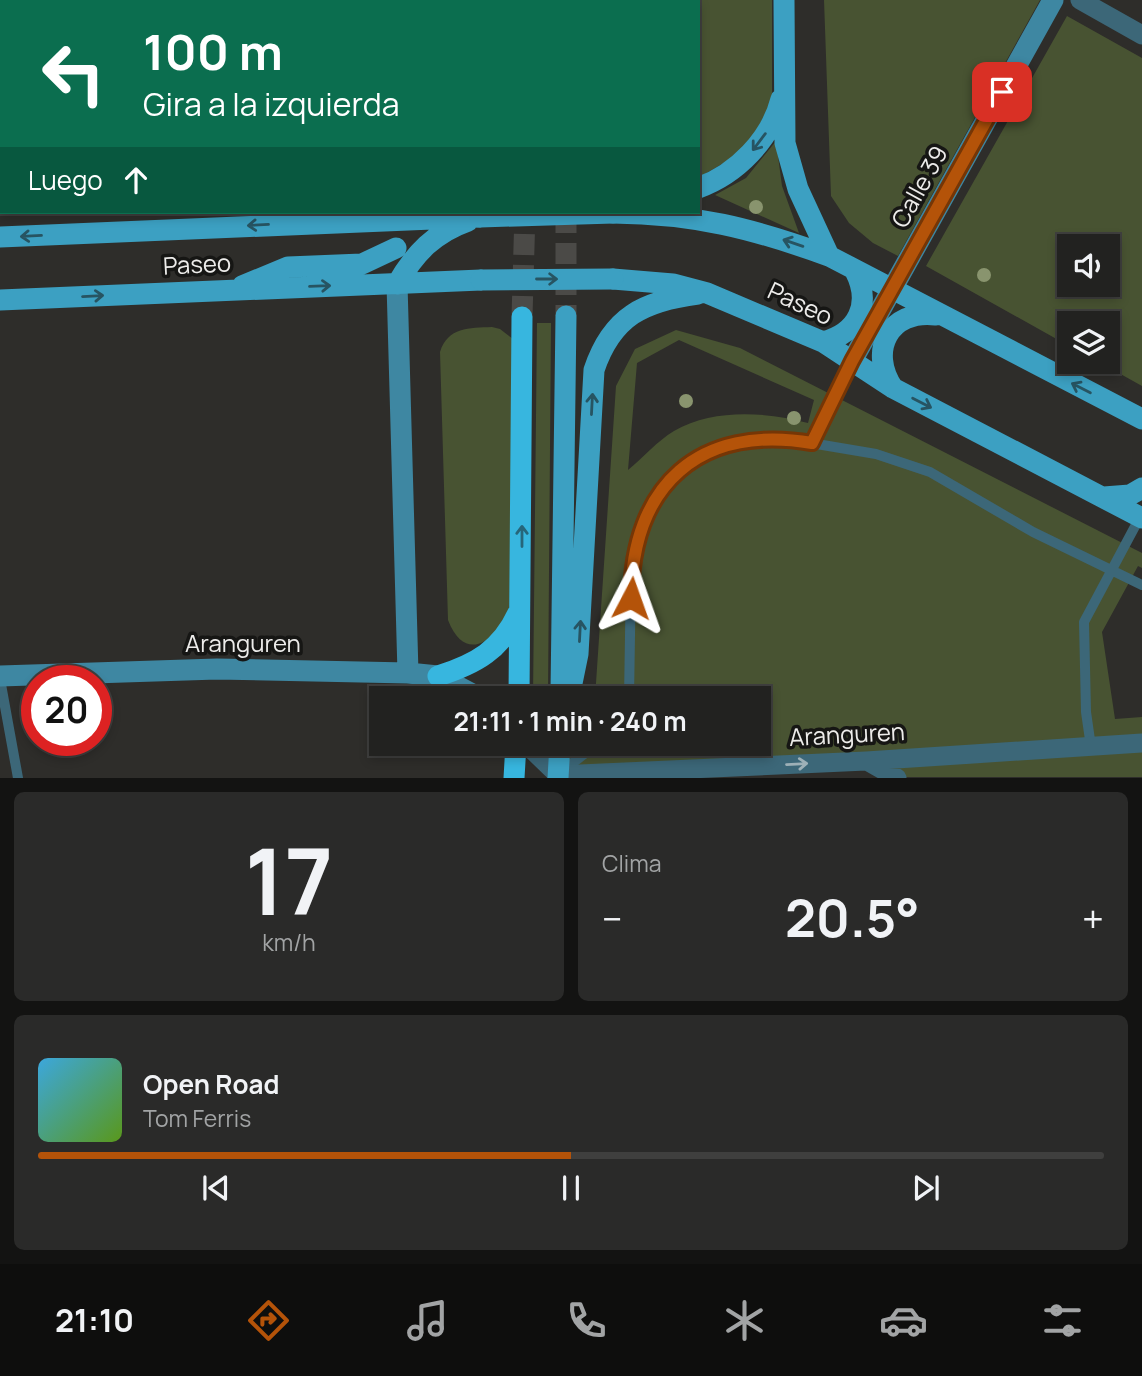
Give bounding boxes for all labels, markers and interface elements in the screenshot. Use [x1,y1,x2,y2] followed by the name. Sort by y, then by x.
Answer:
[143,18,283,85] text: 100 m
[28,28,119,119] icon: left
[972,62,1032,122] pin
[983,73,1021,111] icon: arrive
[143,82,399,126] text: Gira a la izquierda
[751,132,766,150] one-way arrow
[883,139,955,233] street label: Calle 39
[117,161,155,199] icon: ahead
[28,162,103,198] text: Luego
[247,218,270,231] one-way arrow
[20,230,43,243] one-way arrow
[1057,234,1120,374] map controls
[1057,234,1120,297] button: sound
[782,236,804,248] one-way arrow
[162,245,232,282] street label: Paseo
[535,272,558,286] one-way arrow
[763,273,838,332] street label: Paseo
[308,280,331,293] one-way arrow
[81,289,104,302] one-way arrow
[1057,311,1120,374] button: layers
[1071,381,1092,395] one-way arrow
[585,393,598,416] one-way arrow
[911,397,932,411] one-way arrow
[515,525,529,548] one-way arrow
[594,561,668,635] position arrow
[573,620,586,643] one-way arrow
[185,626,301,659] street label: Aranguren
[21,665,112,756] speed limit sign: 20
[453,703,687,739] text: 21:11 · 1 min · 240 m
[788,714,906,753] street label: Aranguren
[786,757,809,770] one-way arrow
[245,818,333,942] text: 17
[602,847,661,879] text: Clima
[785,882,920,953] text: 20.5°
[602,892,623,944] text: −
[1082,892,1104,944] text: +
[262,926,316,958] text: km/h
[143,1066,279,1102] text: Open Road
[143,1102,251,1134] text: Tom Ferris
[197,1169,235,1207] icon: previous
[552,1169,590,1207] icon: pause
[907,1169,945,1207] icon: next
[244,1296,293,1345] icon: directions
[403,1296,452,1345] icon: music
[562,1296,611,1345] icon: phone
[720,1296,769,1345] icon: climate
[879,1296,928,1345] icon: car
[1038,1296,1087,1345] icon: filters
[55,1298,134,1342] text: 21:10

